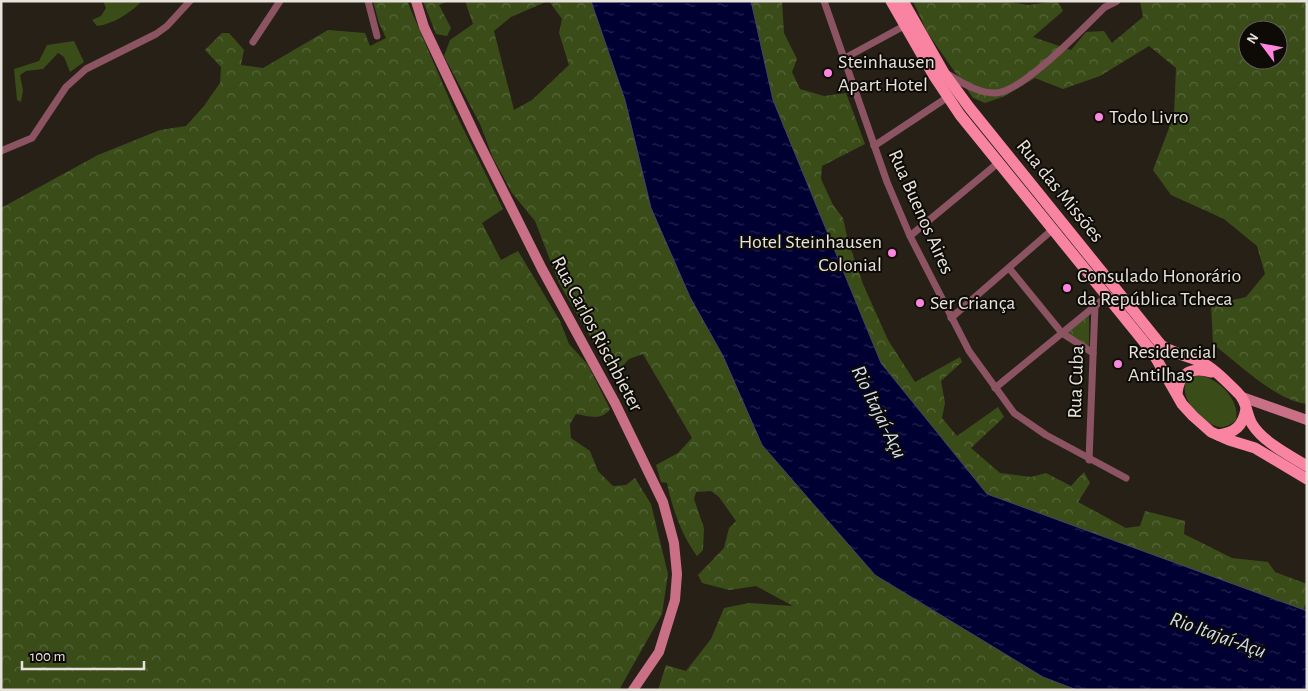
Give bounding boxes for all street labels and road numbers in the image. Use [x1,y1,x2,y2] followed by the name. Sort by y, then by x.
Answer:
[1013,136,1107,246] street label: Rua das Missões
[885,147,957,277] street label: Rua Buenos Aires
[548,253,647,415] street label: Rua Carlos Rischbieter
[1065,345,1087,419] street label: Rua Cuba

